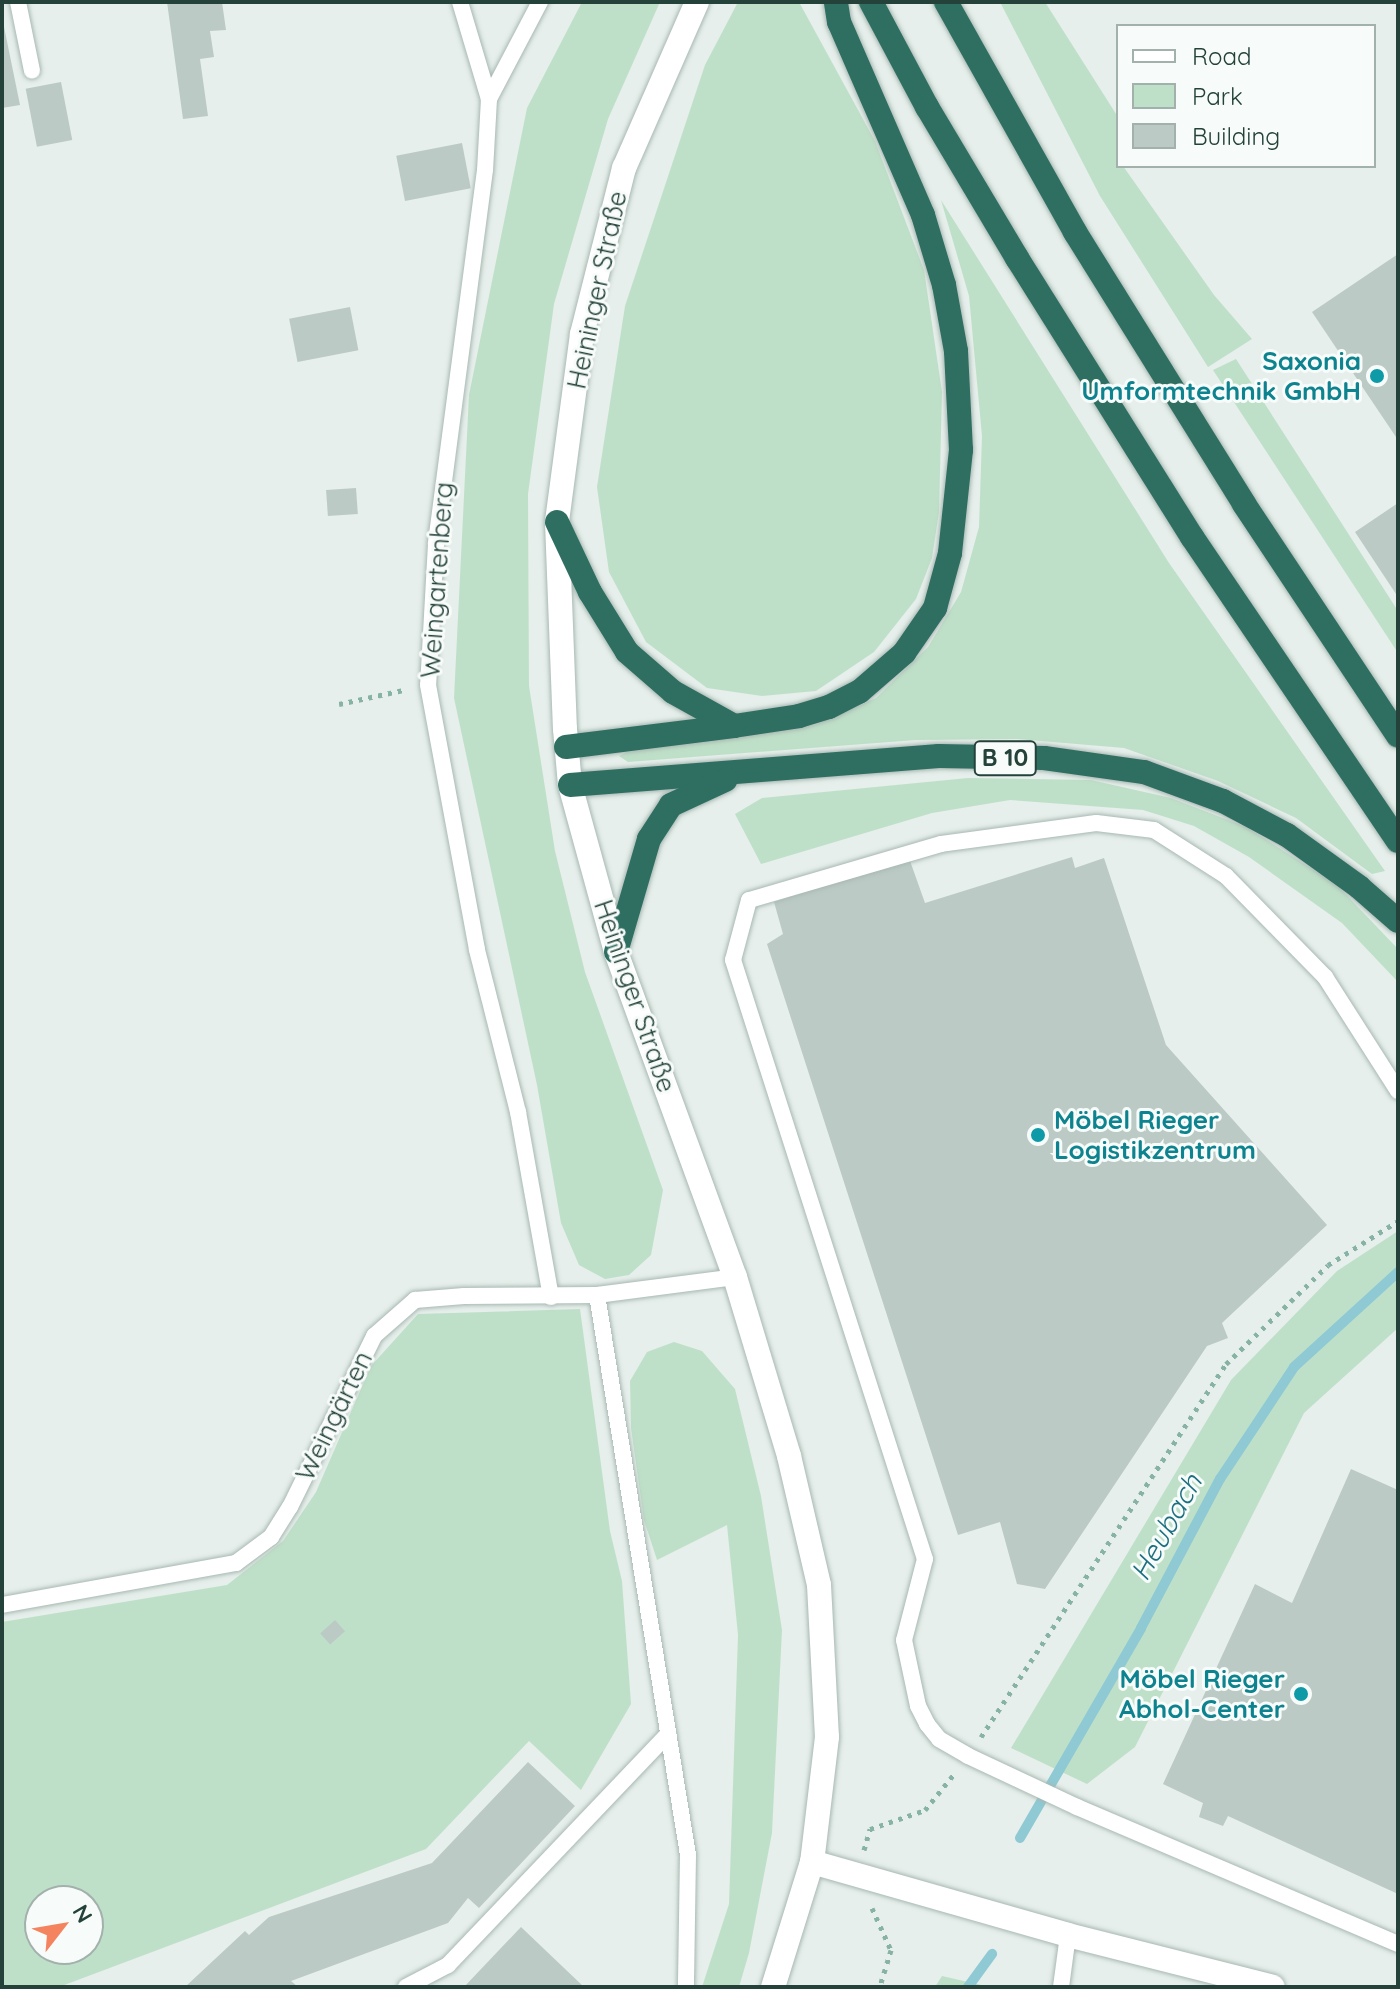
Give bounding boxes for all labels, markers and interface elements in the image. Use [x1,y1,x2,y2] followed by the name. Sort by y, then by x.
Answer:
[1116,24,1376,168] legend
[1192,41,1252,71] text: Road
[1192,81,1243,111] text: Park
[1192,121,1280,151] text: Building
[561,188,633,392] street label: Heininger Straße
[1081,345,1361,406] place label: Saxonia Umformtechnik GmbH
[1368,367,1386,385] marker: Saxonia Umformtechnik GmbH
[415,481,459,679] street label: Weingartenberg
[973,738,1037,778] road number: B 10
[587,896,683,1096] street label: Heininger Straße
[1054,1104,1256,1166] place label: Möbel Rieger Logistikzentrum
[1029,1126,1047,1144] marker: Möbel Rieger Logistikzentrum
[289,1346,379,1486] street label: Weingärten
[1123,1468,1209,1586] water label: Heubach
[1119,1663,1285,1724] place label: Möbel Rieger Abhol-Center
[1292,1685,1310,1703] marker: Möbel Rieger Abhol-Center
[24,1885,104,1965] north arrow
[67,1900,99,1928] text: N

